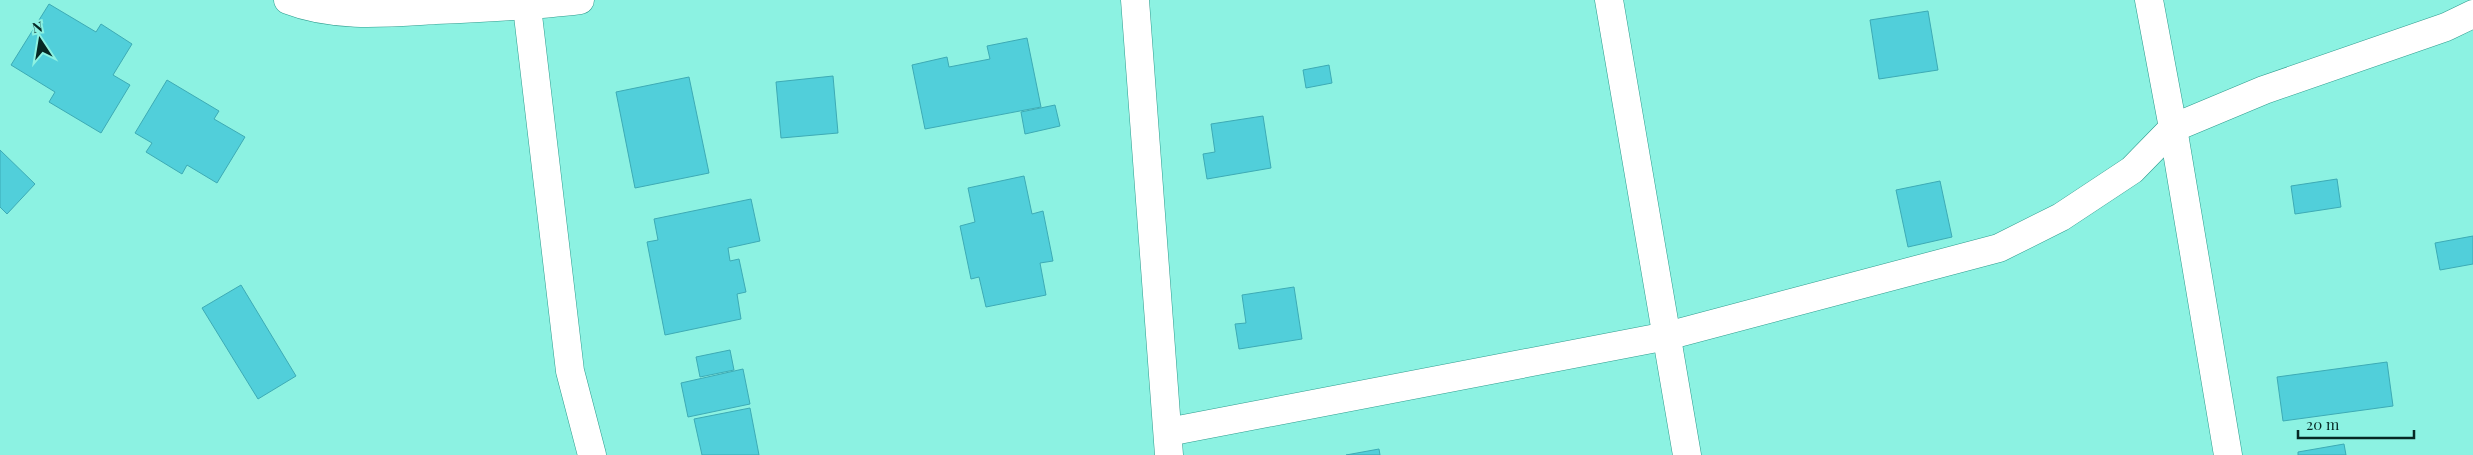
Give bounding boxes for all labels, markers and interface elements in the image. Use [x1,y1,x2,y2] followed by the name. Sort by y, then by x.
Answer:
[15,15,65,65] north arrow
[30,16,44,37] text: N
[2298,408,2414,440] scale bar
[2306,414,2340,434] text: 20 m

